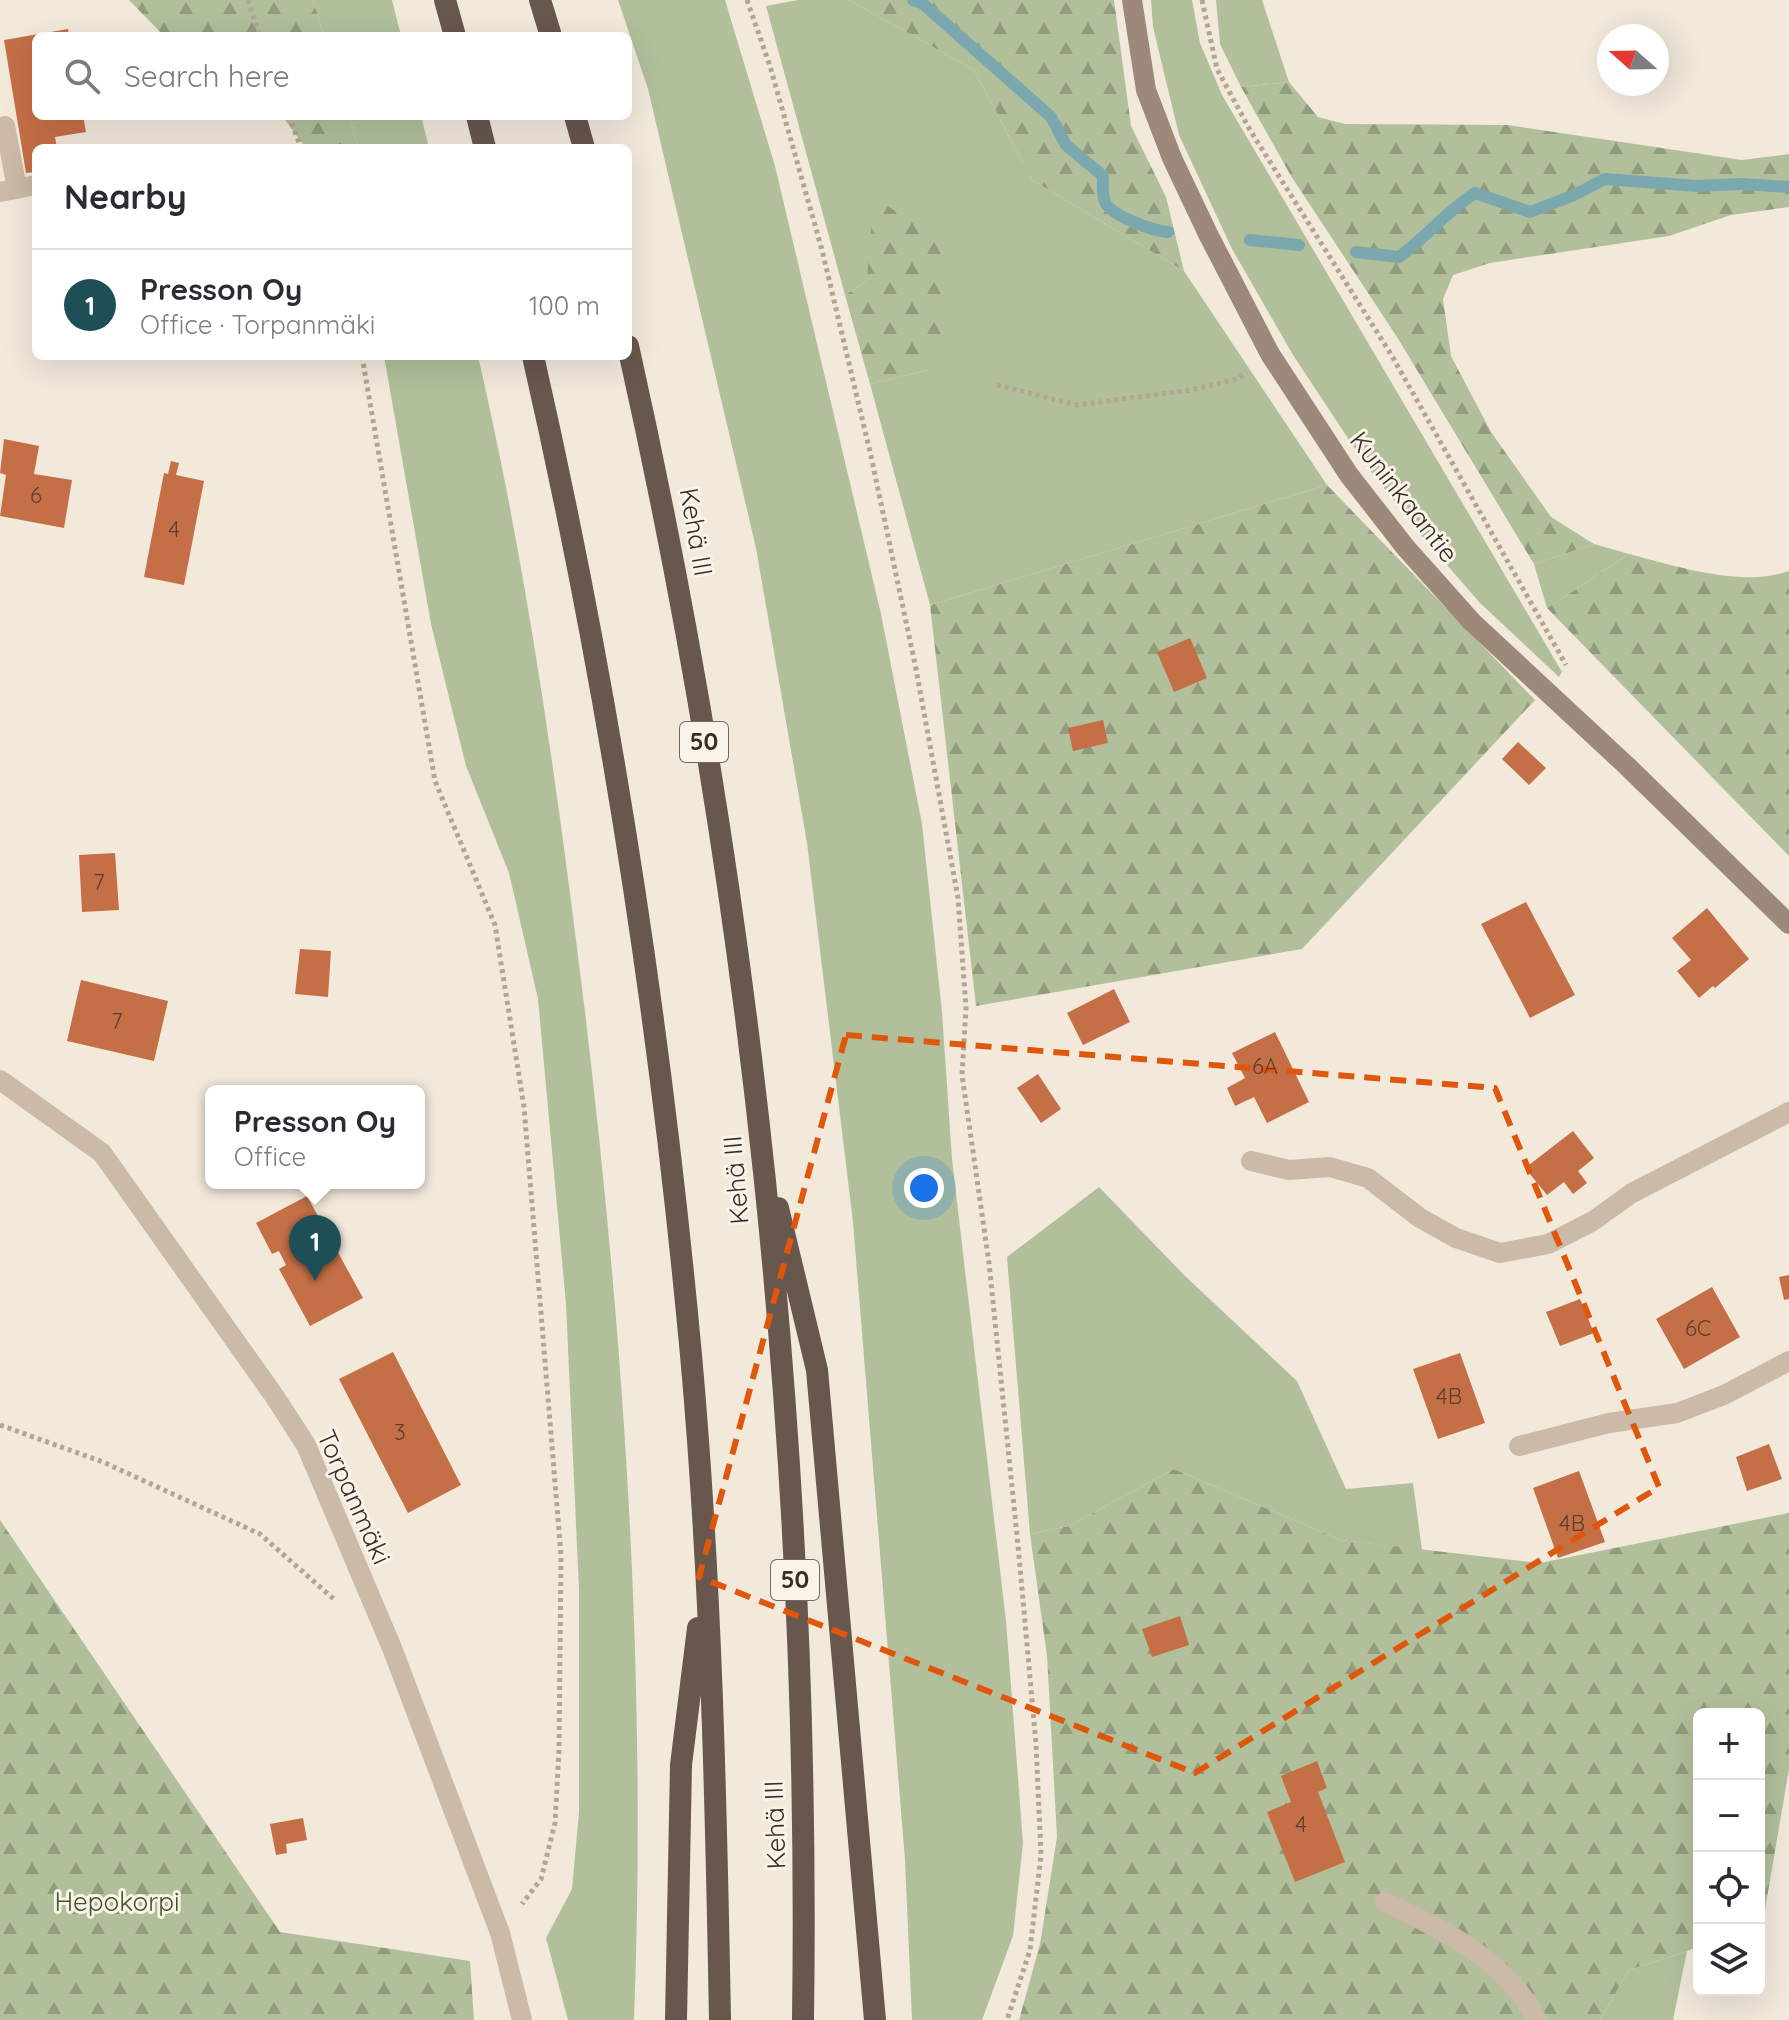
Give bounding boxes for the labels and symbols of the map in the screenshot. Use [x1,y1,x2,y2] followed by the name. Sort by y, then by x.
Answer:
[1597,24,1669,96] north arrow
[1343,425,1466,569] street label: Kuninkaantie
[30,481,42,509] house number: 6
[673,485,720,579] street label: Kehä III
[168,515,180,543] house number: 4
[680,722,728,762] road number: 50
[93,868,105,896] house number: 7
[111,1007,123,1035] house number: 7
[1252,1052,1278,1080] house number: 6A
[715,1134,756,1226] street label: Kehä III
[904,1168,944,1208] your location
[289,1215,341,1281] pin: 1
[1685,1314,1711,1342] house number: 6C
[1436,1382,1462,1410] house number: 4B
[394,1418,406,1446] house number: 3
[310,1424,399,1569] street label: Torpanmäki
[1559,1509,1585,1537] house number: 4B
[771,1560,819,1600] road number: 50
[756,1780,793,1870] street label: Kehä III
[1295,1810,1307,1838] house number: 4
[54,1885,180,1918] park label: Hepokorpi

